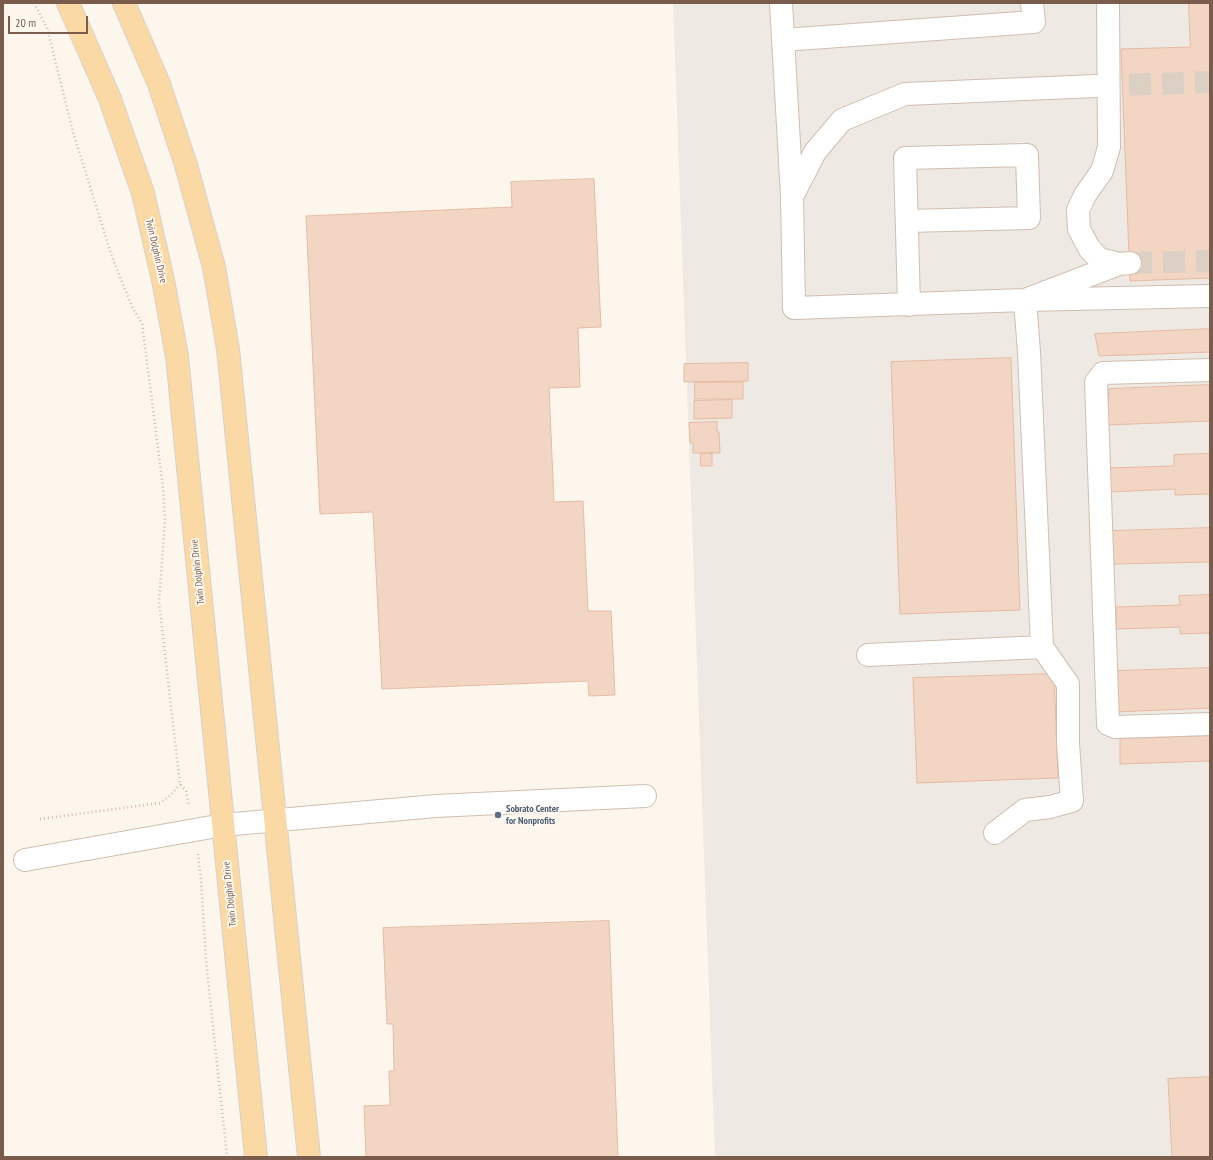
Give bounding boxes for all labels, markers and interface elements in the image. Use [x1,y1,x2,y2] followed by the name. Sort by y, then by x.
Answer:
[10,8,90,34] scale bar
[15,15,36,30] text: 20 m
[143,218,169,284] street label: Twin Dolphin Drive
[189,539,207,605] street label: Twin Dolphin Drive
[506,803,559,826] place label: Sobrato Center for Nonprofits
[493,810,503,820] marker: Sobrato Center for Nonprofits
[221,861,239,927] street label: Twin Dolphin Drive

